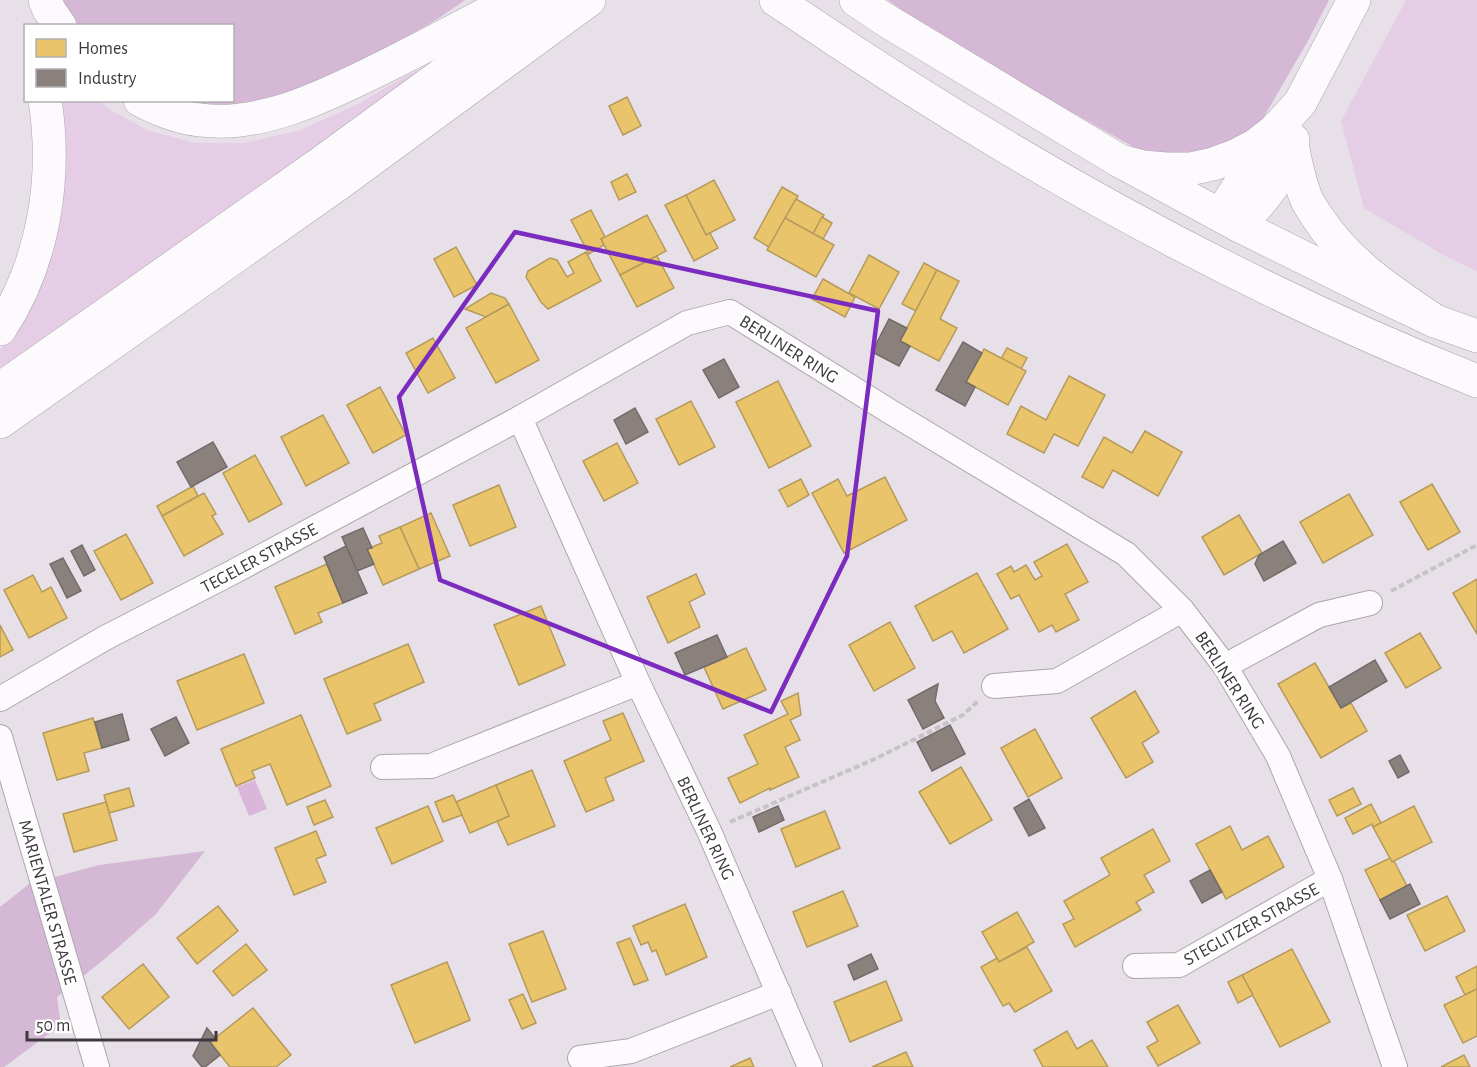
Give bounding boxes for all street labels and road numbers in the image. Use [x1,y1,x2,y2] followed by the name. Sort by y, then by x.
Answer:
[736,312,841,387] street label: BERLINER RING
[198,521,321,597] street label: TEGELER STRASSE
[1191,629,1267,732] street label: BERLINER RING
[673,774,737,883] street label: BERLINER RING
[15,818,79,987] street label: MARIENTALER STRASSE
[1181,880,1322,969] street label: STEGLITZER STRASSE

